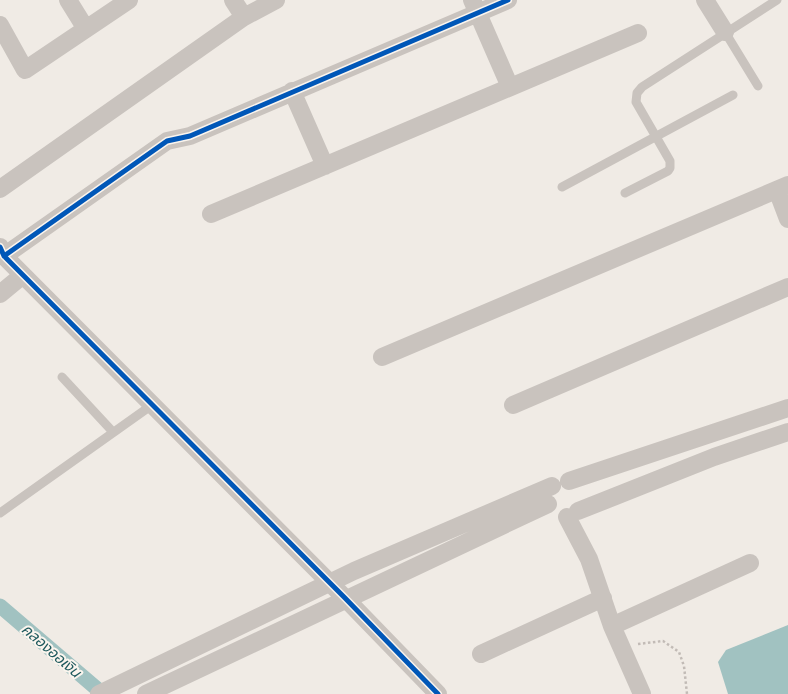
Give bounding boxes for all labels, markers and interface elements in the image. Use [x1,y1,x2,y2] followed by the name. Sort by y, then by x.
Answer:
[18,619,87,682] water label: คลองออเงิน

